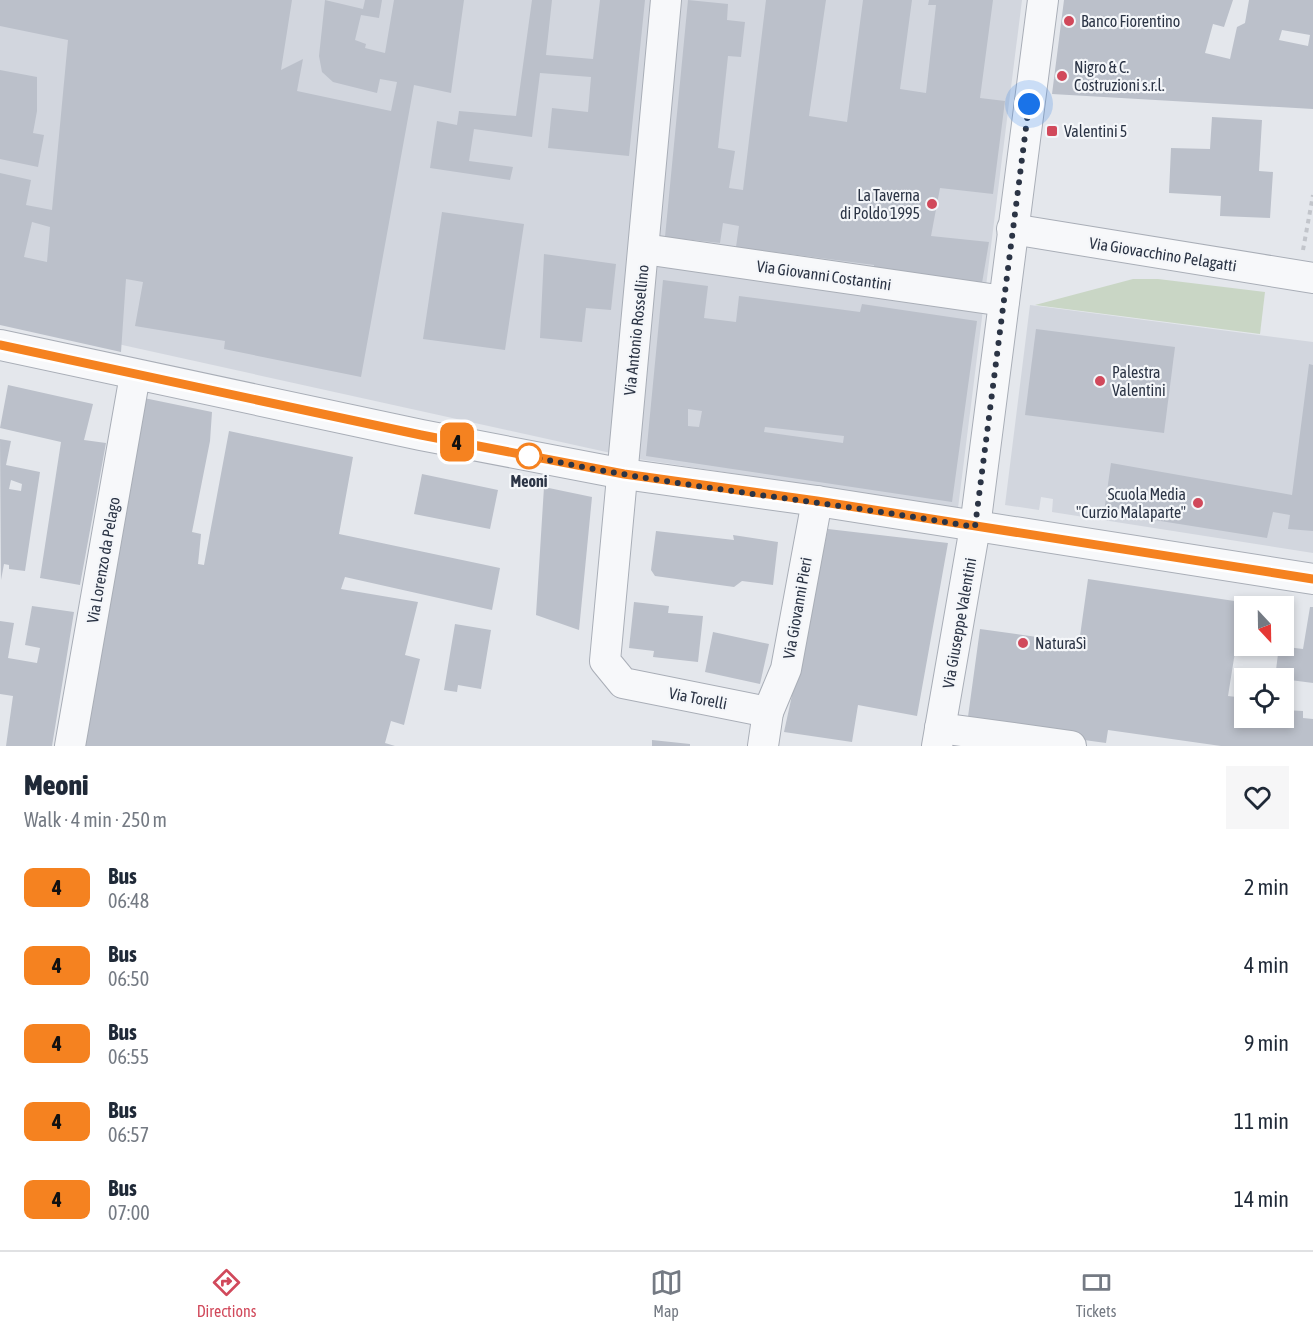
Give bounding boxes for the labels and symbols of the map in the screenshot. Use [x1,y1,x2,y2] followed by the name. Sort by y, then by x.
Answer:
[1081,12,1180,30] place label: Banco Fiorentino
[1062,14,1076,28] marker: Banco Fiorentino
[1074,58,1165,94] place label: Nigro & C. Costruzioni s.r.l.
[1055,69,1069,83] marker: Nigro & C. Costruzioni s.r.l.
[1014,89,1044,119] your location
[1064,122,1127,140] place label: Valentini 5
[1045,124,1059,138] marker: Valentini 5
[840,186,920,222] place label: La Taverna di Poldo 1995
[925,197,939,211] marker: La Taverna di Poldo 1995
[1088,233,1238,276] street label: Via Giovacchino Pelagatti
[755,257,893,293] street label: Via Giovanni Costantini
[620,264,652,396] street label: Via Antonio Rossellino
[1112,363,1166,399] place label: Palestra Valentini
[1093,374,1107,388] marker: Palestra Valentini
[438,422,476,462] line badge: 4
[516,443,542,469] marker: Meoni
[511,472,548,490] place label: Meoni
[1076,485,1186,522] place label: Scuola Media "Curzio Malaparte"
[83,495,124,625] street label: Via Lorenzo da Pelago
[1191,496,1205,510] marker: Scuola Media "Curzio Malaparte"
[779,556,815,660] street label: Via Giovanni Pieri
[939,556,980,690] street label: Via Giuseppe Valentini
[1234,596,1294,656] north arrow
[1035,634,1086,652] place label: NaturaSì
[1016,636,1030,650] marker: NaturaSì
[667,684,729,712] street label: Via Torelli

